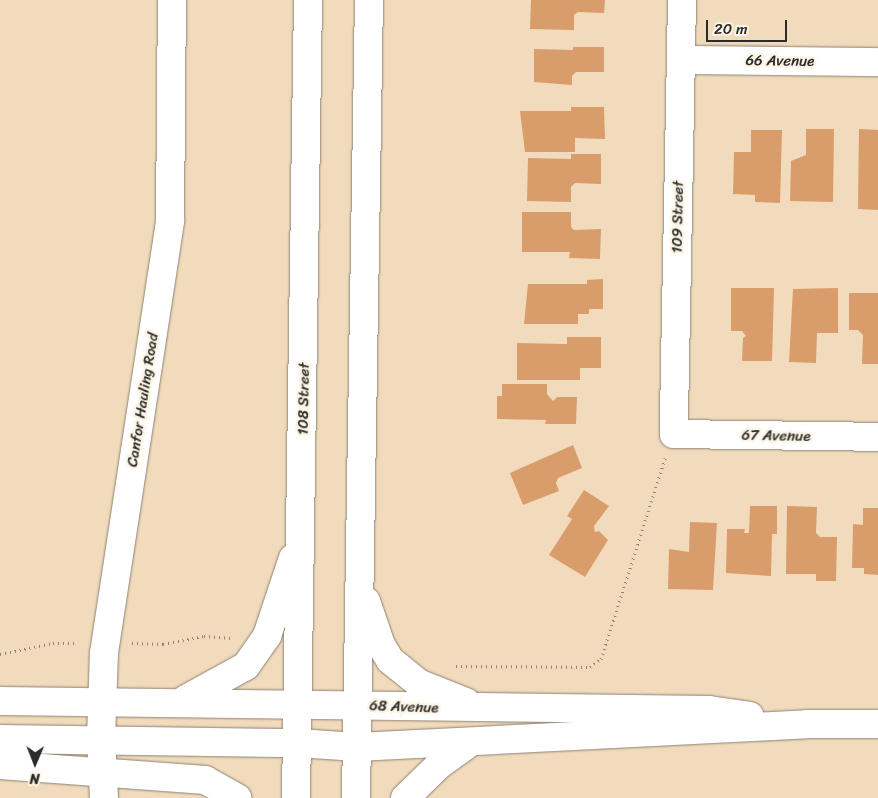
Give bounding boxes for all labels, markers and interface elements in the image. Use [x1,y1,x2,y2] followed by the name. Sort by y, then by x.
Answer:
[708,10,789,42] scale bar
[714,16,748,42] text: 20 m
[745,51,815,71] street label: 66 Avenue
[668,181,688,253] street label: 109 Street
[124,332,162,468] street label: Canfor Hauling Road
[294,363,314,435] street label: 108 Street
[741,426,811,446] street label: 67 Avenue
[369,697,439,717] street label: 68 Avenue
[10,738,60,788] north arrow
[30,766,40,791] text: N

